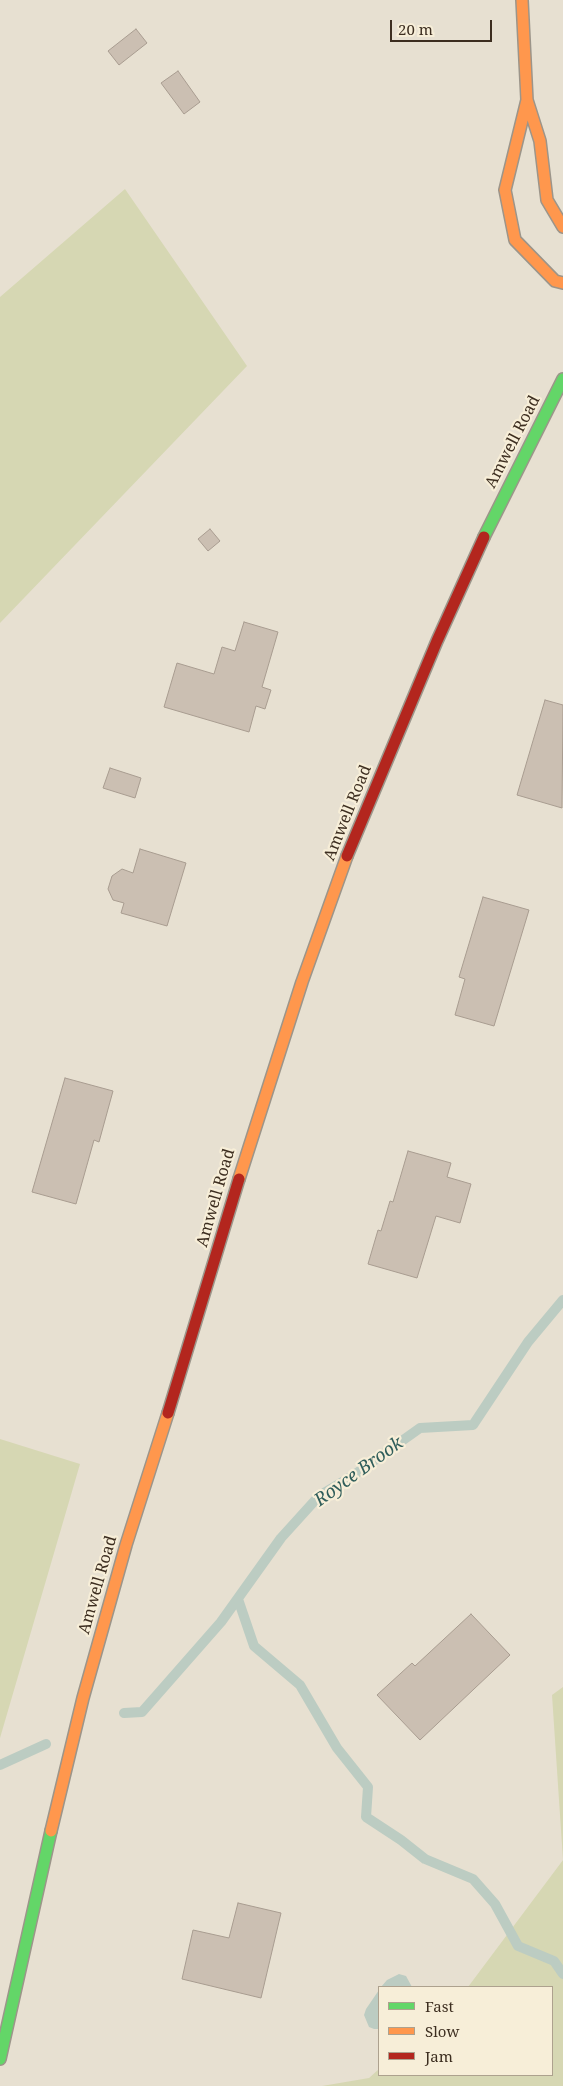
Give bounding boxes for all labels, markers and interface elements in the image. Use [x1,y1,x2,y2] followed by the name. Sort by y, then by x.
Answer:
[393,10,496,42] scale bar
[398,19,433,39] text: 20 m
[481,392,545,492] street label: Amwell Road
[320,762,376,864] street label: Amwell Road
[193,1147,239,1249] street label: Amwell Road
[310,1433,408,1511] water label: Royce Brook
[75,1534,121,1636] street label: Amwell Road
[378,1986,553,2076] legend
[425,1996,454,2016] text: Fast
[425,2021,459,2041] text: Slow
[425,2046,453,2066] text: Jam

